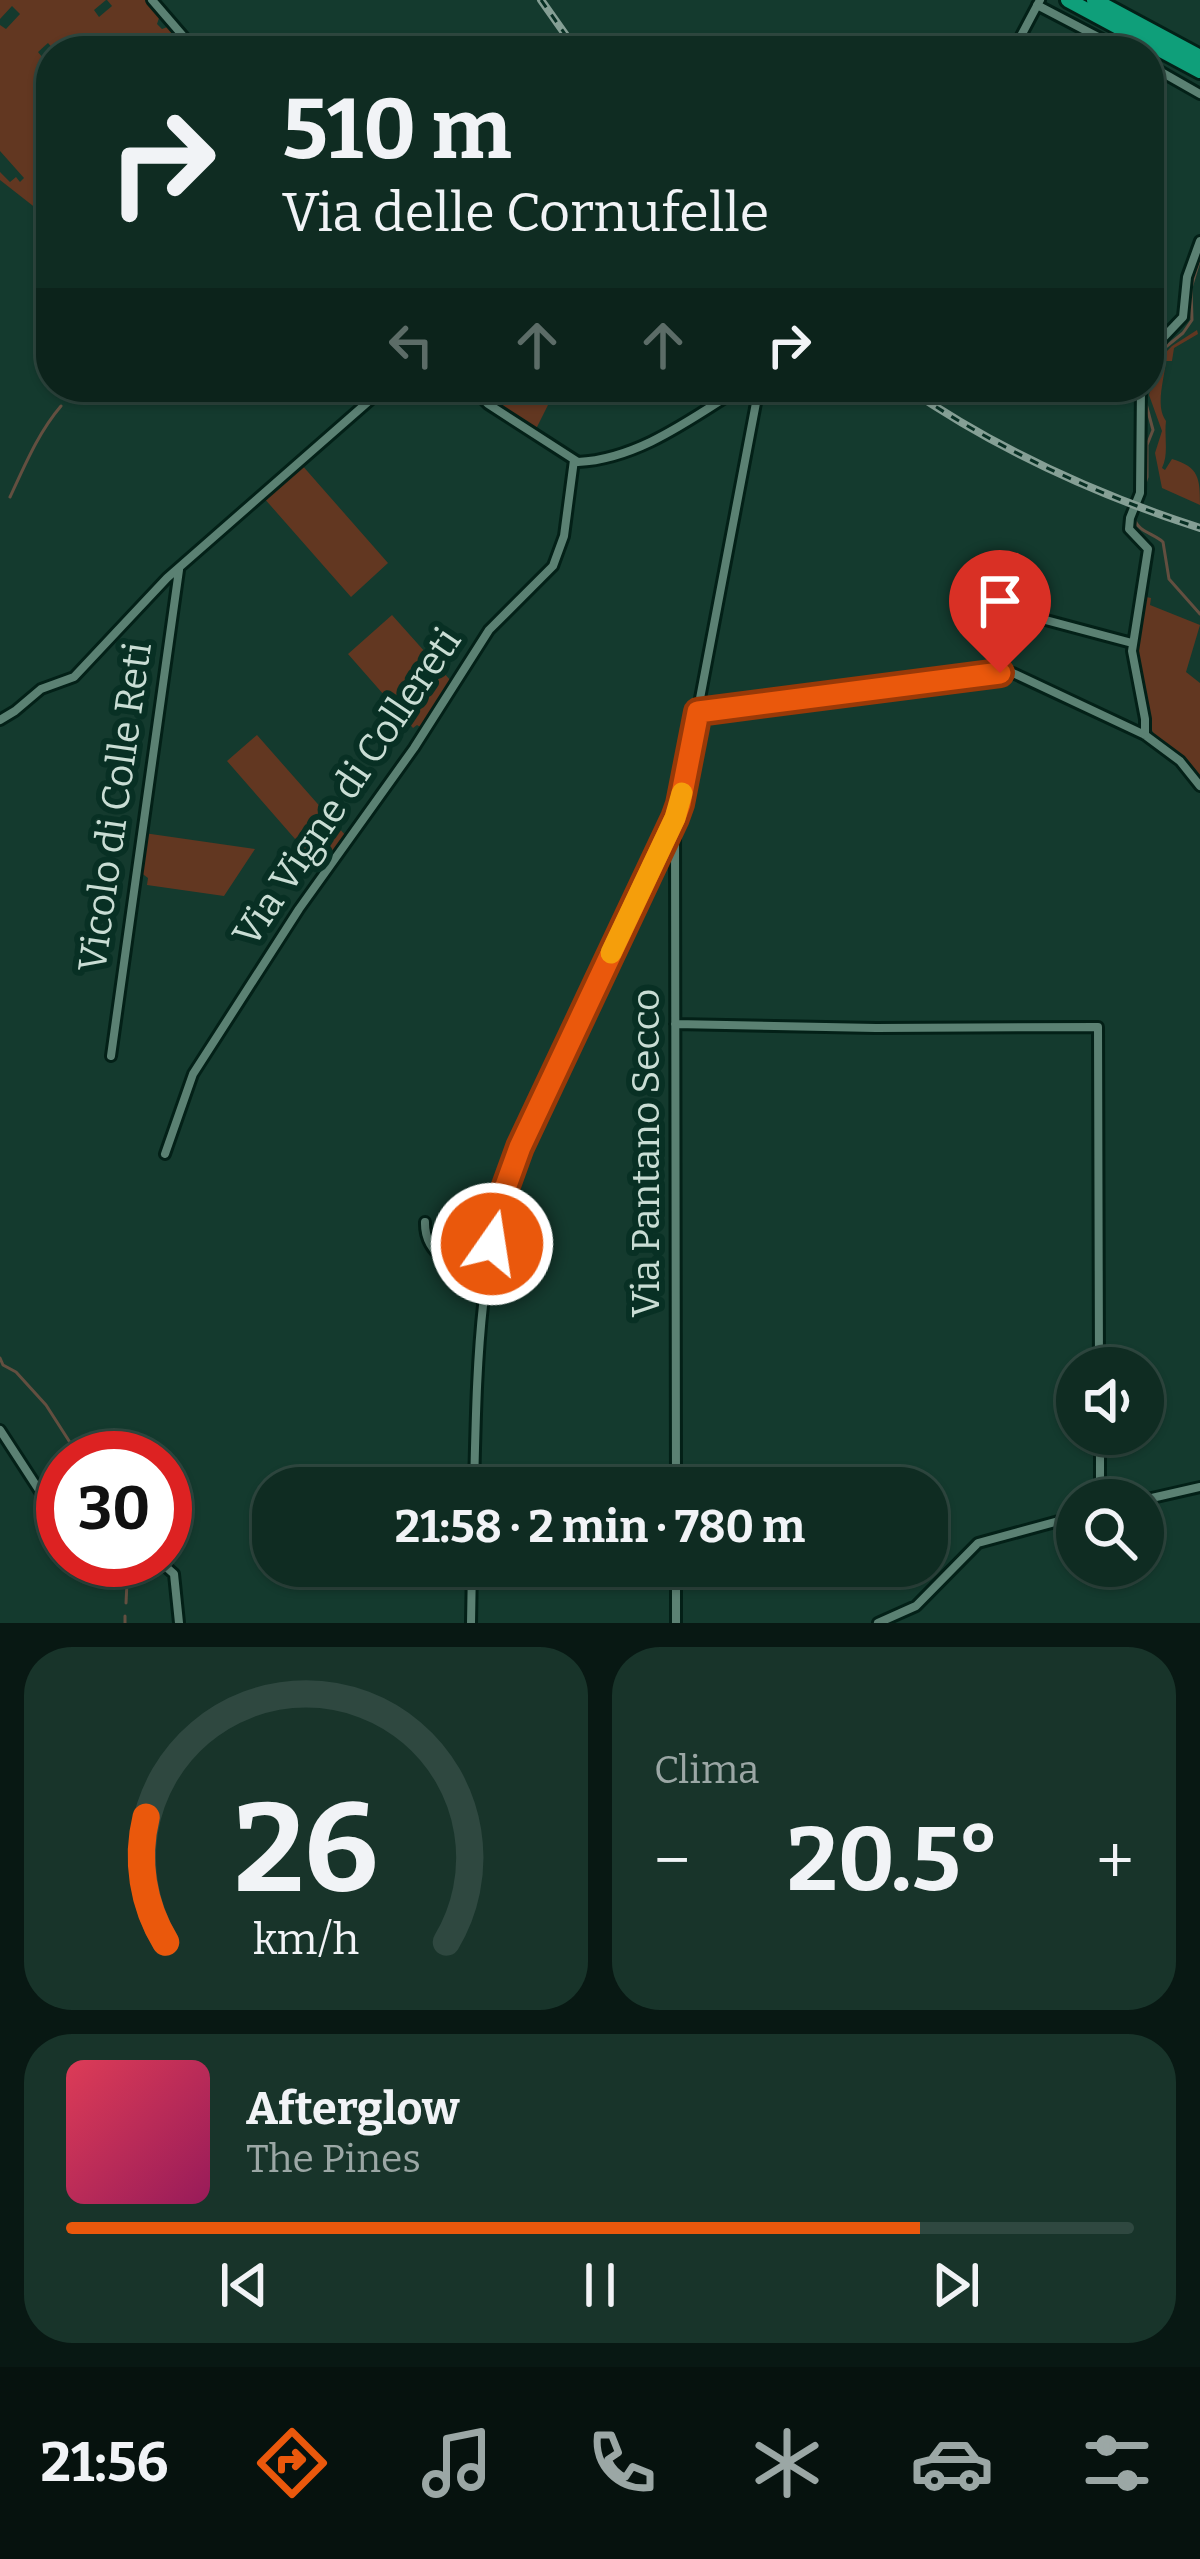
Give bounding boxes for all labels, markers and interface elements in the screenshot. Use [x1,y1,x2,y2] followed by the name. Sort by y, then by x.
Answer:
[282,79,512,180] text: 510 m
[84,84,240,240] icon: right
[282,181,769,245] text: Via delle Cornufelle
[378,312,444,378] icon: left
[504,312,570,378] icon: ahead
[630,312,696,378] icon: ahead
[756,312,822,378] icon: right
[949,550,1051,673] pin
[967,568,1033,634] icon: arrive
[223,619,471,955] street label: Via Vigne di Collereti
[69,639,161,975] street label: Vicolo di Colle Reti
[623,989,669,1318] street label: Via Pantano Secco
[429,1181,555,1307] position arrow
[1056,1347,1164,1587] map controls
[1056,1347,1164,1455] button: sound
[36,1431,192,1587] speed limit sign: 30
[1056,1479,1164,1587] button: search
[395,1500,805,1554] text: 21:58 · 2 min · 780 m
[654,1747,759,1793] text: Clima
[234,1774,378,1924] text: 26
[787,1806,1000,1914] text: 20.5°
[654,1821,690,1900] text: −
[1096,1821,1134,1900] text: +
[253,1913,359,1964] text: km/h
[246,2082,459,2136] text: Afterglow
[246,2136,421,2182] text: The Pines
[211,2252,277,2318] icon: previous
[567,2252,633,2318] icon: pause
[923,2252,989,2318] icon: next
[250,2421,334,2505] icon: directions
[415,2421,499,2505] icon: music
[580,2421,664,2505] icon: phone
[745,2421,829,2505] icon: climate
[910,2421,994,2505] icon: car
[1075,2421,1159,2505] icon: filters
[41,2431,168,2495] text: 21:56

